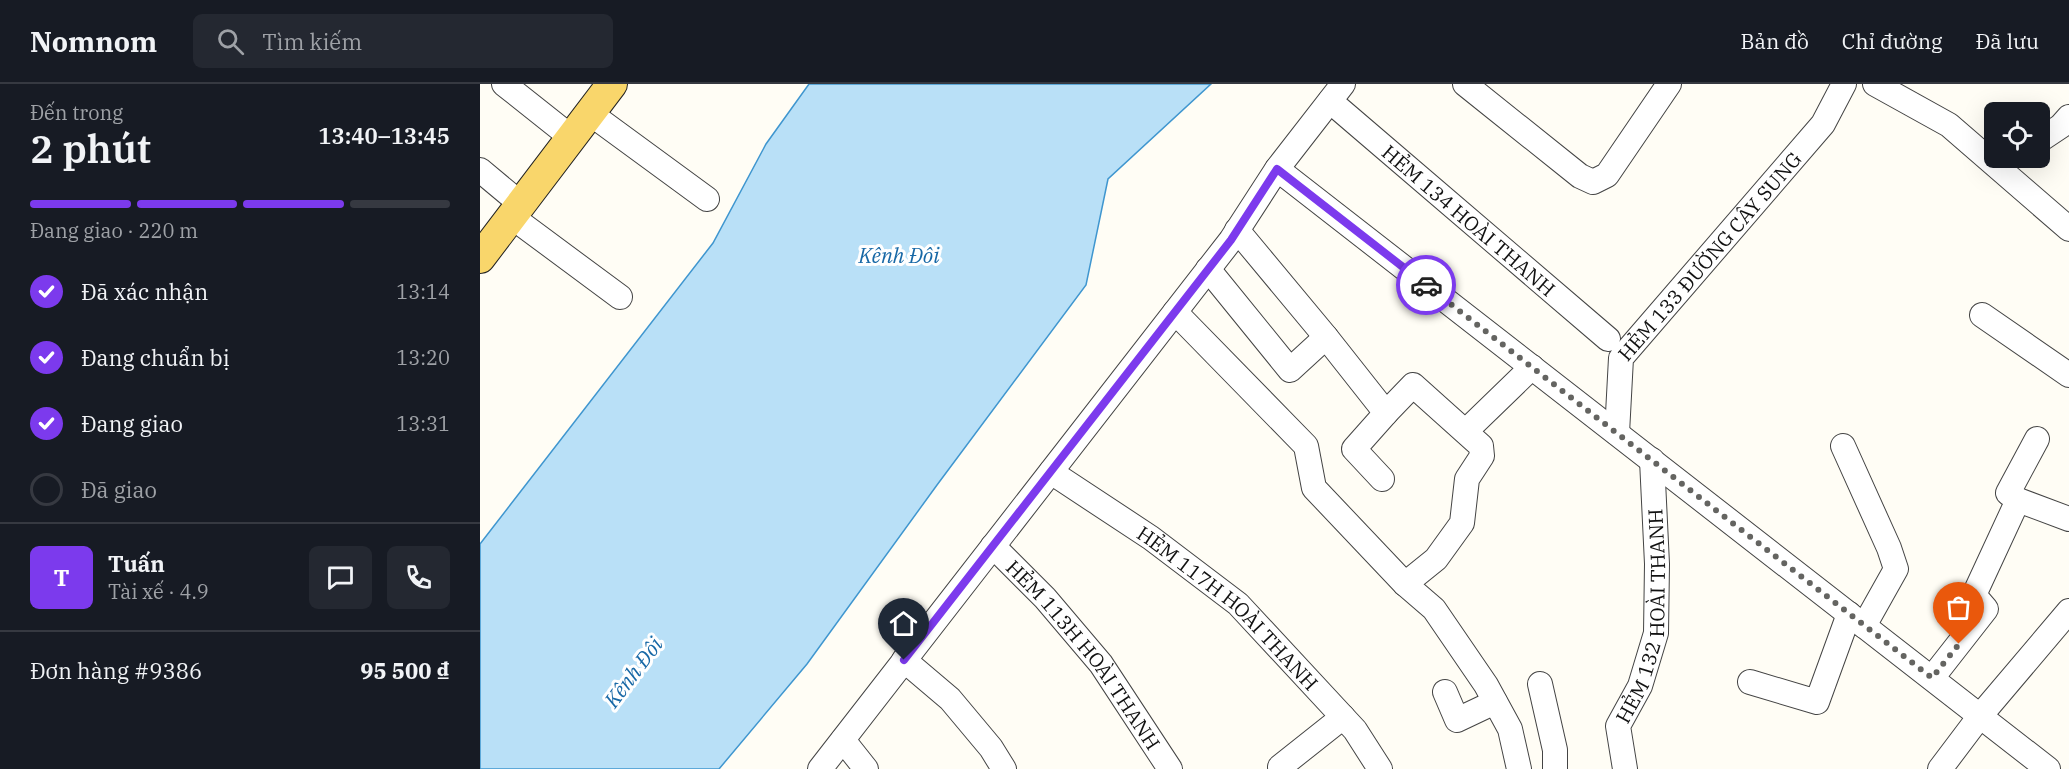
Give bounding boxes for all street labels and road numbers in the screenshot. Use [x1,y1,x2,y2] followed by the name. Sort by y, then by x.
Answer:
[1377,138,1561,302] street label: HẺM 134 HOÀI THANH
[1611,146,1807,366] street label: HẺM 133 ĐƯỜNG CÂY SUNG
[1609,508,1671,728] street label: HẺM 132 HOÀI THANH
[1132,519,1325,696] street label: HẺM 117H HOÀI THANH
[1001,554,1167,755] street label: HẺM 113H HOÀI THANH

